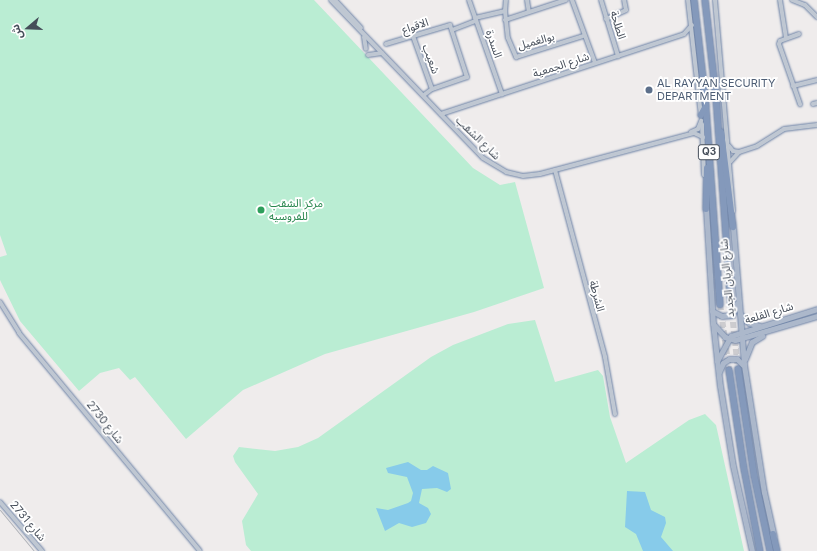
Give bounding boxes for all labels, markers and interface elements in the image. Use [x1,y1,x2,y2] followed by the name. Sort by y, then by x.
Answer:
[8,8,48,48] north arrow
[607,9,629,41] street label: الطلحة
[400,16,430,36] street label: الاقواع
[8,23,26,41] text: ش
[483,28,505,60] street label: السدرة
[516,30,556,52] street label: بوالغميل
[420,42,442,76] street label: شعيب
[531,50,591,80] street label: شارع الجمعية
[657,77,776,103] place label: AL RAYYAN SECURITY DEPARTMENT
[644,85,654,95] marker: AL RAYYAN SECURITY DEPARTMENT
[453,114,503,162] street label: شارع الشقب
[697,144,721,160] road number: Q3
[269,197,323,223] place label: مركز الشقب للفروسيه
[256,205,266,215] marker: مركز الشقب للفروسيه
[717,238,737,318] street label: شارع الريان الجديد
[587,279,607,313] street label: الشرطة
[743,299,795,327] street label: شارع القلعة
[84,398,126,446] street label: شارع 2730
[7,498,49,544] street label: شارع 2731

